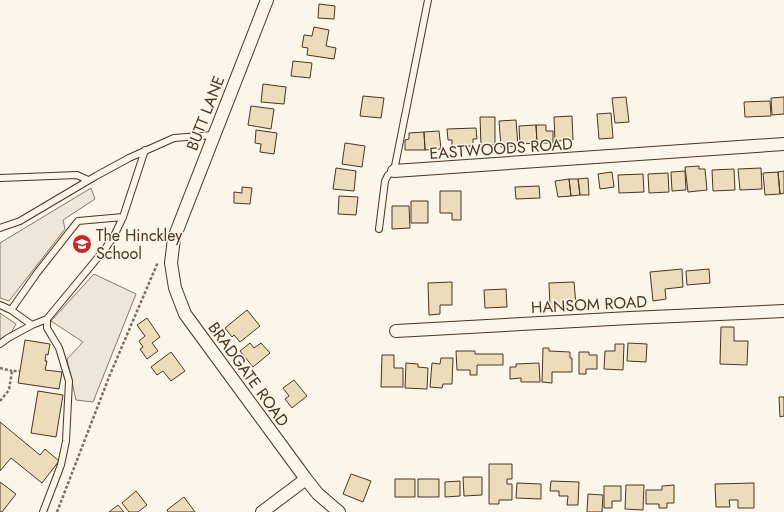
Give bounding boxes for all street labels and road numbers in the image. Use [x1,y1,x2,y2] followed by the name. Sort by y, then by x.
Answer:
[181,72,230,154] street label: BUTT LANE
[428,132,574,165] street label: EASTWOODS ROAD
[530,290,648,319] street label: HANSOM ROAD
[203,317,294,431] street label: BRADGATE ROAD

